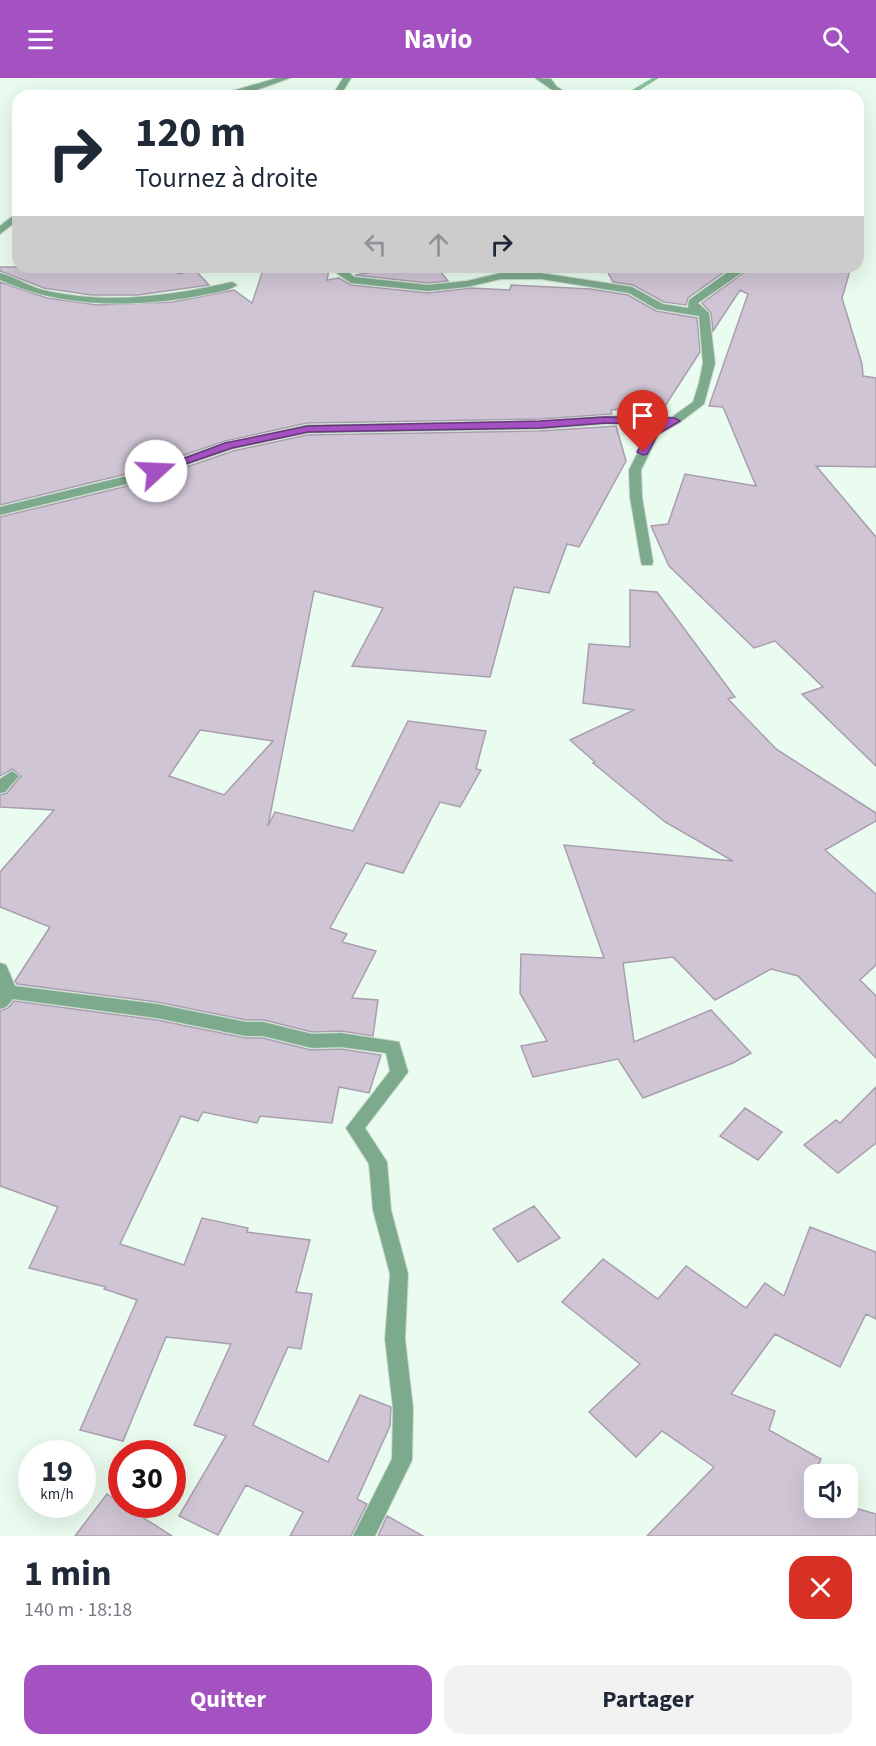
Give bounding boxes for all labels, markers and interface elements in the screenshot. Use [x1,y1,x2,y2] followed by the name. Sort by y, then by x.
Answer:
[404,20,472,59] text: Navio
[24,23,57,56] icon: menu
[819,23,852,56] icon: search
[135,103,246,163] text: 120 m
[36,114,114,192] icon: right
[135,159,318,198] text: Tournez à droite
[359,228,392,261] icon: left
[422,228,455,261] icon: ahead
[485,228,518,261] icon: right
[617,390,668,452] pin
[626,399,659,432] icon: arrive
[124,439,188,503] position arrow
[108,1440,186,1518] speed limit sign: 30
[41,1450,73,1493] text: 19
[804,1464,858,1518] map controls
[804,1464,858,1518] button: sound
[40,1484,74,1505] text: km/h
[24,1548,112,1599] text: 1 min
[789,1556,852,1619] button: close
[24,1596,132,1624] text: 140 m · 18:18
[24,1665,432,1734] button: Quitter
[444,1665,852,1734] button: Partager

